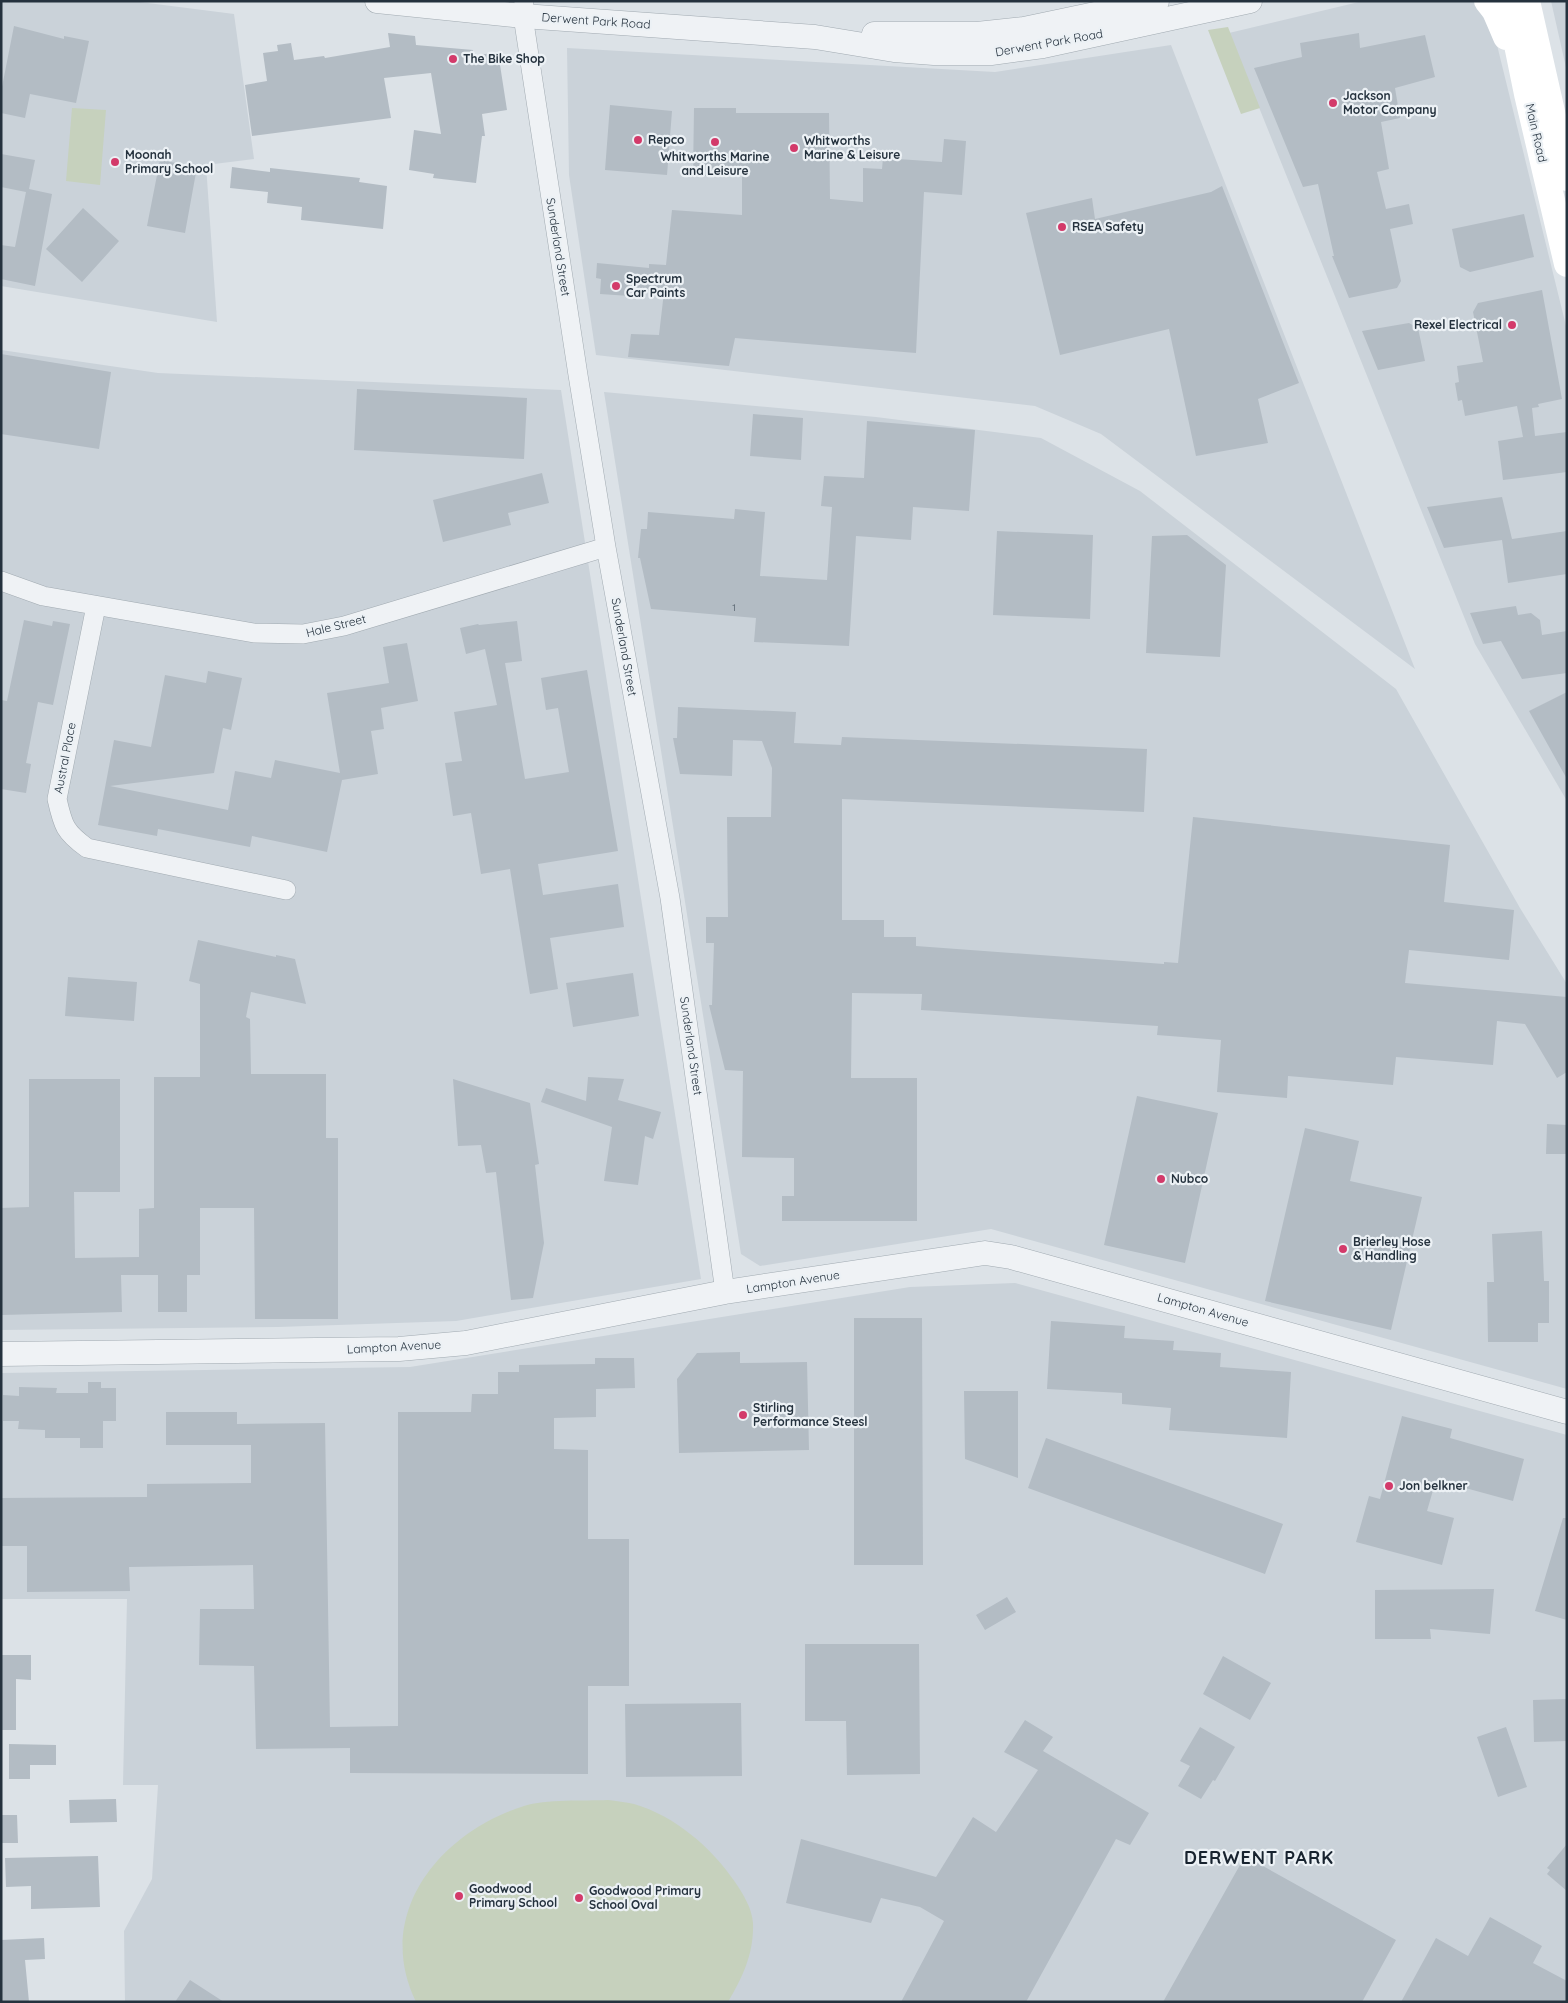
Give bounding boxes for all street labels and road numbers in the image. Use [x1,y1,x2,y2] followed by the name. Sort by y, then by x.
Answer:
[541,9,651,32] street label: Derwent Park Road
[994,26,1104,59] street label: Derwent Park Road
[1522,102,1551,164] street label: Main Road
[543,197,574,297] street label: Sunderland Street
[608,597,641,697] street label: Sunderland Street
[304,611,367,640] street label: Hale Street
[50,721,79,795] street label: Austral Place
[677,996,706,1096] street label: Sunderland Street
[745,1267,841,1296] street label: Lampton Avenue
[1156,1289,1251,1330] street label: Lampton Avenue
[346,1337,442,1356] street label: Lampton Avenue

